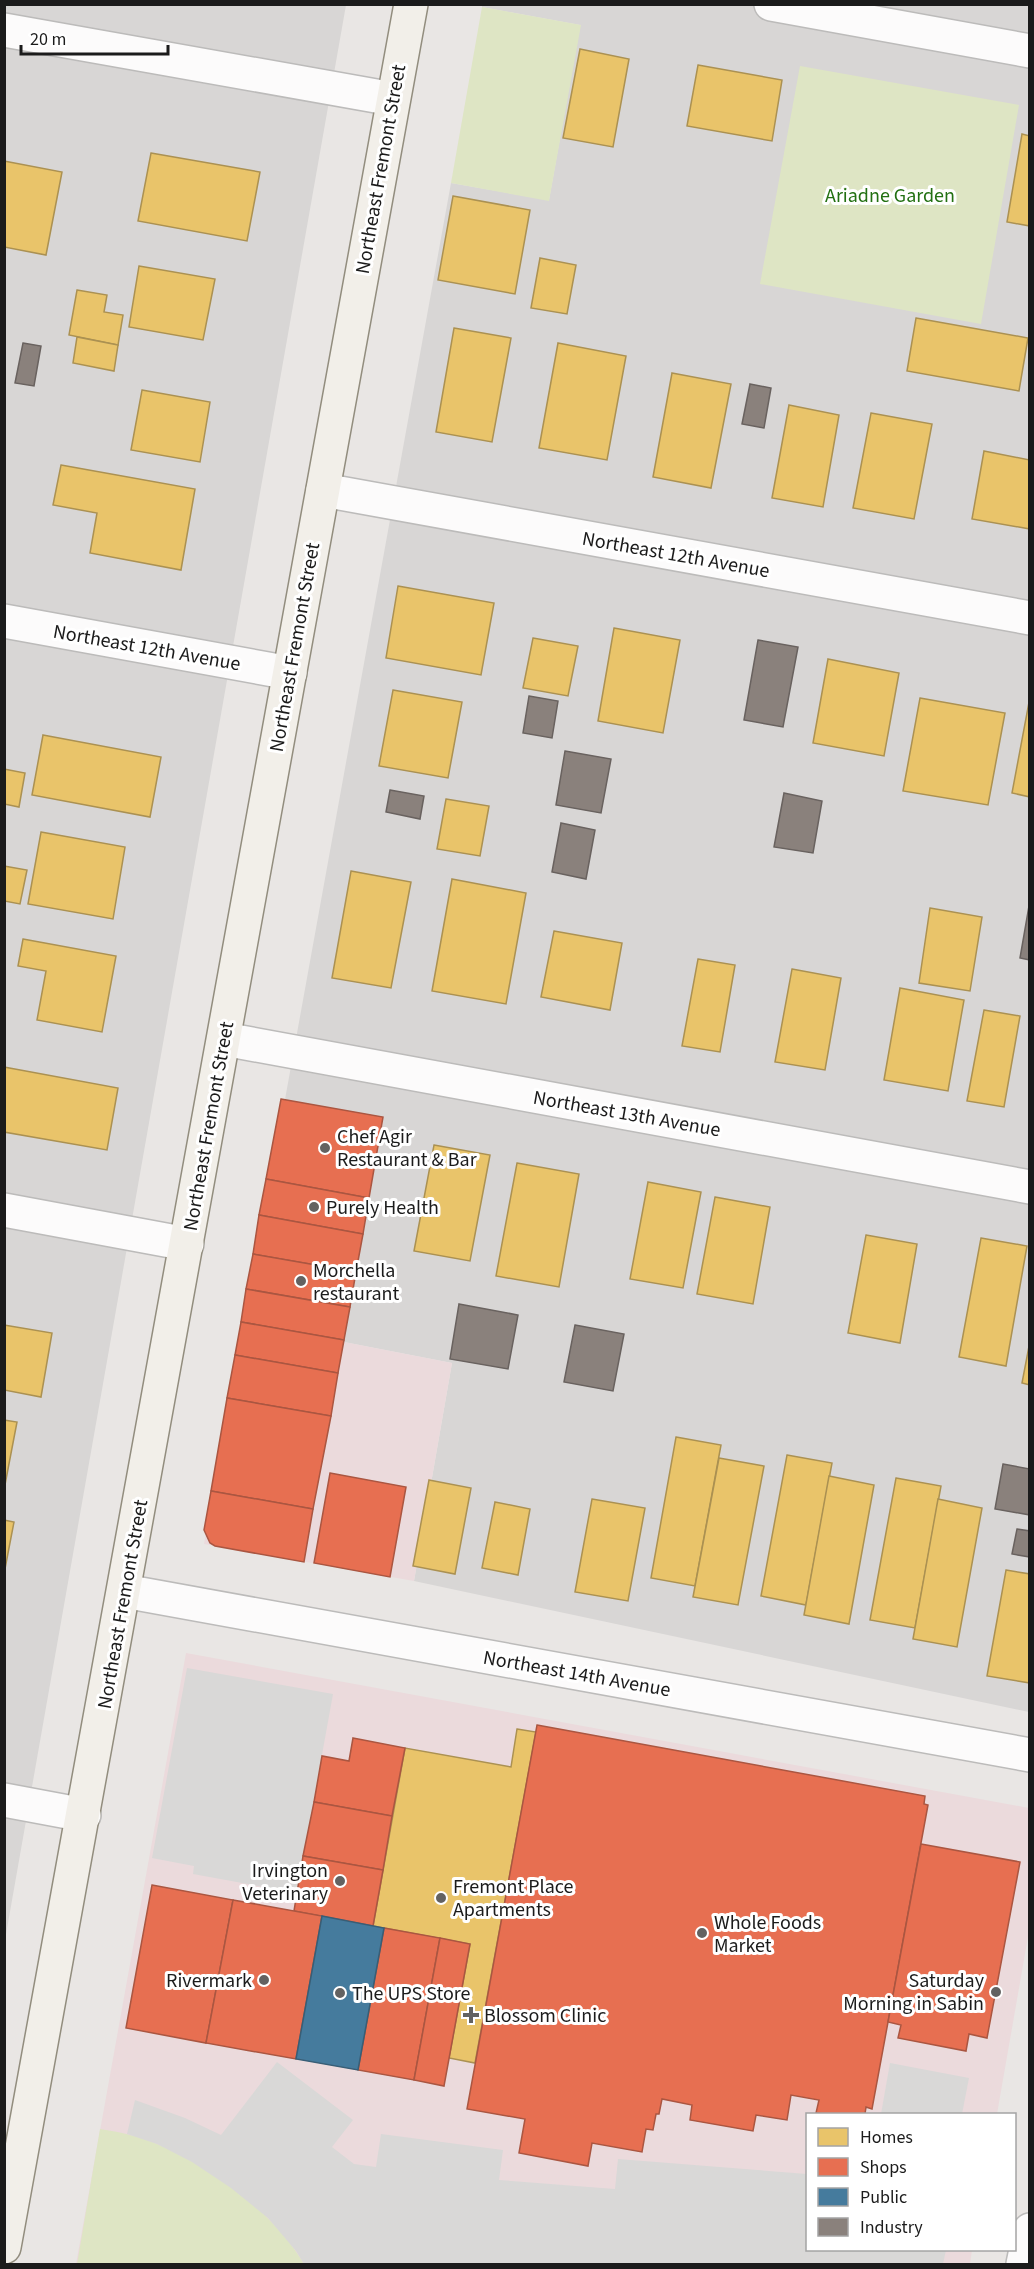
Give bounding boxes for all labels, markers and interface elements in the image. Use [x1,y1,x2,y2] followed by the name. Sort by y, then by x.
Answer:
[21,18,168,56] scale bar
[30,27,66,52] text: 20 m
[349,62,413,276] street label: Northeast Fremont Street
[825,182,955,210] park label: Ariadne Garden
[580,525,772,585] street label: Northeast 12th Avenue
[263,540,327,754] street label: Northeast Fremont Street
[51,618,243,678] street label: Northeast 12th Avenue
[177,1019,241,1233] street label: Northeast Fremont Street
[531,1084,723,1144] street label: Northeast 13th Avenue
[337,1123,477,1174] place label: Chef Agir Restaurant & Bar
[318,1141,332,1155] marker: Chef Agir Restaurant & Bar
[326,1194,439,1222] place label: Purely Health
[307,1200,321,1214] marker: Purely Health
[313,1257,399,1308] place label: Morchella restaurant
[294,1274,308,1288] marker: Morchella restaurant
[91,1497,155,1711] street label: Northeast Fremont Street
[481,1644,673,1704] street label: Northeast 14th Avenue
[242,1857,329,1908] place label: Irvington Veterinary
[453,1873,573,1924] place label: Fremont Place Apartments
[333,1874,347,1888] marker: Irvington Veterinary
[434,1891,448,1905] marker: Fremont Place Apartments
[714,1909,821,1960] place label: Whole Foods Market
[695,1926,709,1940] marker: Whole Foods Market
[166,1967,252,1995] place label: Rivermark
[843,1967,985,2018] place label: Saturday Morning in Sabin
[257,1973,271,1987] marker: Rivermark
[352,1980,470,2008] place label: The UPS Store
[989,1985,1003,1999] marker: Saturday Morning in Sabin
[333,1986,347,2000] marker: The UPS Store
[484,2002,606,2030] place label: Blossom Clinic
[462,2006,480,2024] marker: Blossom Clinic
[806,2113,1016,2251] legend
[860,2125,913,2150] text: Homes
[860,2155,907,2180] text: Shops
[860,2185,907,2210] text: Public
[860,2215,923,2240] text: Industry

